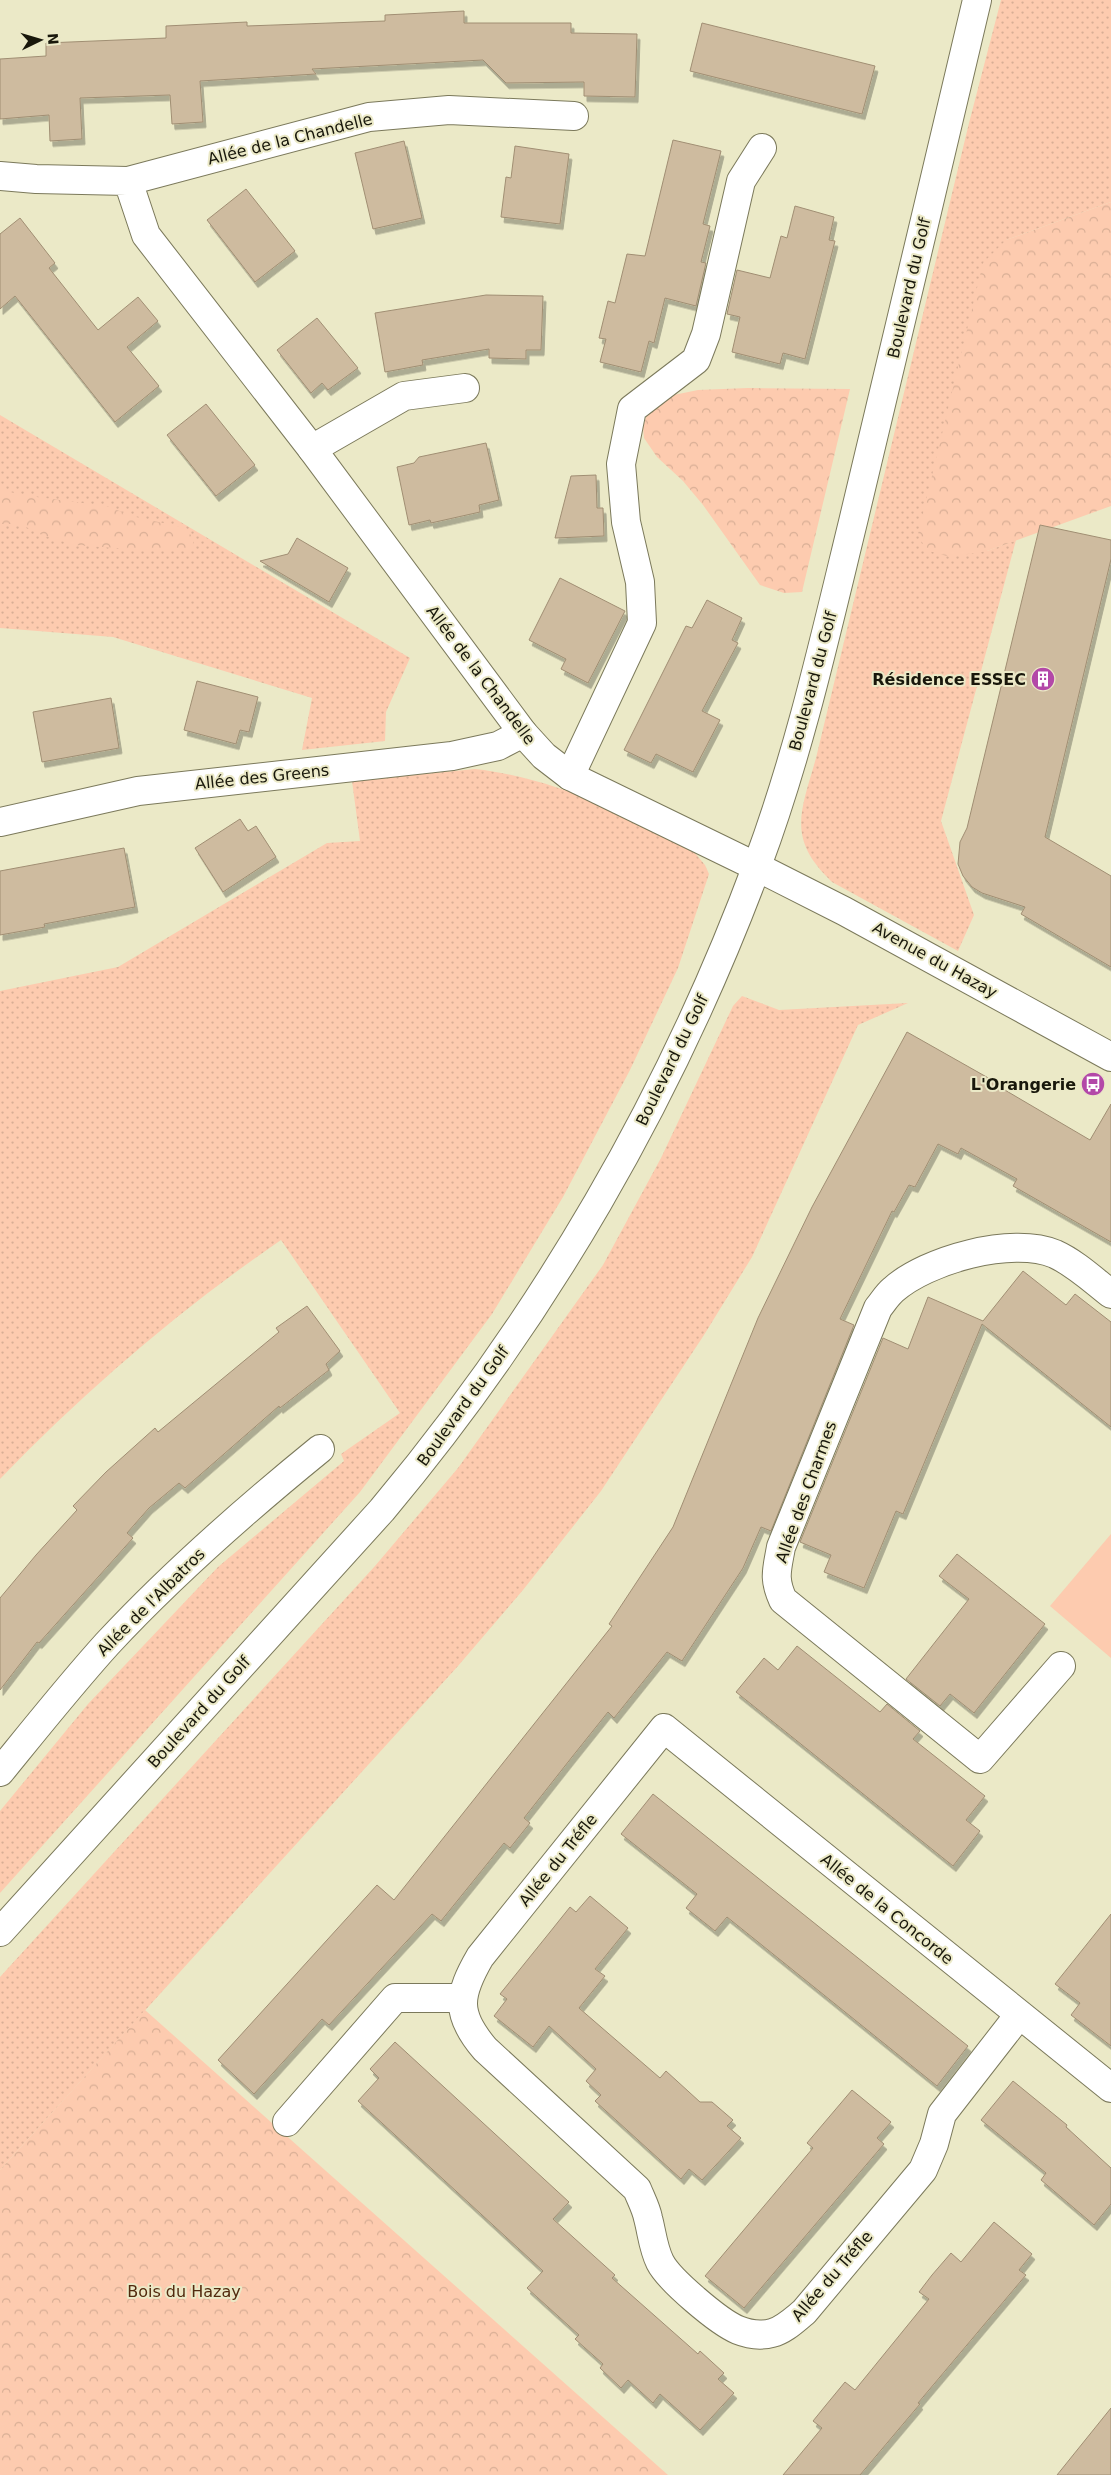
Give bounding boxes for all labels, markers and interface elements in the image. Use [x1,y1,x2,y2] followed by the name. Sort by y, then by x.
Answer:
[15,15,65,65] north arrow
[44,32,61,45] text: N
[206,109,374,169] street label: Allée de la Chandelle
[884,216,934,360] street label: Boulevard du Golf
[423,602,539,748] street label: Allée de la Chandelle
[785,609,841,753] street label: Boulevard du Golf
[1030,666,1056,692] building icon: Résidence ESSEC
[872,670,1026,689] place label: Résidence ESSEC
[194,761,330,793] street label: Allée des Greens
[869,918,1001,1002] street label: Avenue du Hazay
[632,991,712,1129] street label: Boulevard du Golf
[1080,1071,1106,1097] bus stop icon: L'Orangerie
[971,1075,1076,1094] place label: L'Orangerie
[413,1342,513,1470] street label: Boulevard du Golf
[772,1419,840,1565] street label: Allée des Charmes
[93,1544,209,1660] street label: Allée de l'Albatros
[144,1652,254,1772] street label: Boulevard du Golf
[515,1810,601,1910] street label: Allée du Tréfle
[817,1850,957,1968] street label: Allée de la Concorde
[788,2227,876,2325] street label: Allée du Tréfle
[127,2282,241,2301] park label: Bois du Hazay

